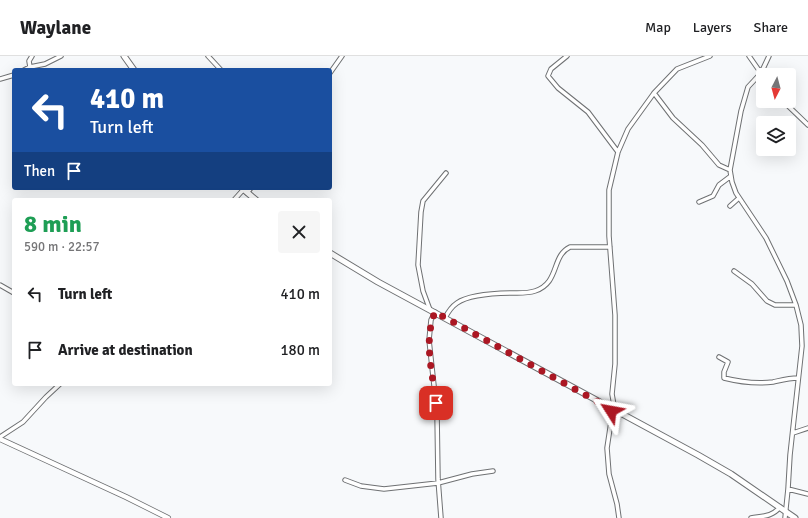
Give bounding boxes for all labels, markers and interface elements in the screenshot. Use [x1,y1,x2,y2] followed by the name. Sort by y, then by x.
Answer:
[20,16,91,40] text: Waylane
[645,19,671,36] text: Map
[693,19,732,36] text: Layers
[754,19,788,36] text: Share
[756,68,796,108] north arrow
[756,68,796,156] map controls
[90,82,164,116] text: 410 m
[24,84,76,136] icon: left
[90,116,153,138] text: Turn left
[756,116,796,156] button: layers
[63,160,85,182] icon: arrive
[24,162,55,180] text: Then
[24,209,82,239] text: 8 min
[278,211,320,253] button: close
[24,239,100,255] text: 590 m · 22:57
[24,283,46,305] icon: left
[58,285,112,303] text: Turn left
[280,285,320,303] text: 410 m
[24,339,46,361] icon: arrive
[58,341,193,359] text: Arrive at destination
[280,341,320,359] text: 180 m
[419,386,453,420] pin
[590,390,632,432] position arrow
[425,392,447,414] icon: arrive

